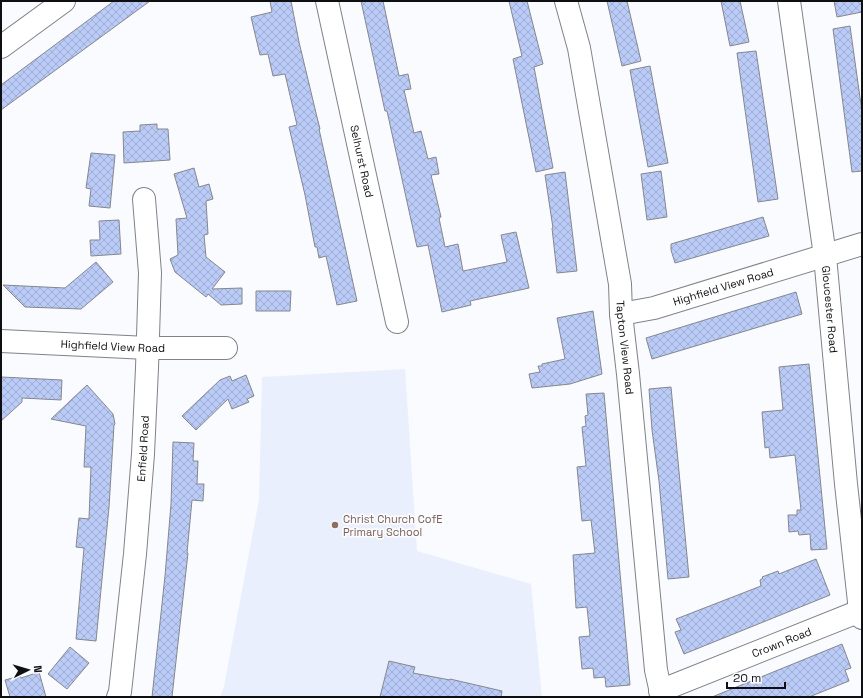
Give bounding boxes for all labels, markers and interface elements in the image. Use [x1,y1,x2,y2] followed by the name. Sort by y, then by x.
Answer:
[347,124,377,199] street label: Selhurst Road
[671,265,775,309] street label: Highfield View Road
[819,265,841,354] street label: Gloucester Road
[614,300,637,395] street label: Tapton View Road
[60,337,165,355] street label: Highfield View Road
[134,415,152,482] street label: Enfield Road
[343,512,442,539] place label: Christ Church CofE Primary School
[330,520,340,530] marker: Christ Church CofE Primary School
[750,624,814,661] street label: Crown Road
[8,650,48,690] north arrow
[727,664,785,690] scale bar
[31,665,45,673] text: N
[733,670,761,686] text: 20 m

